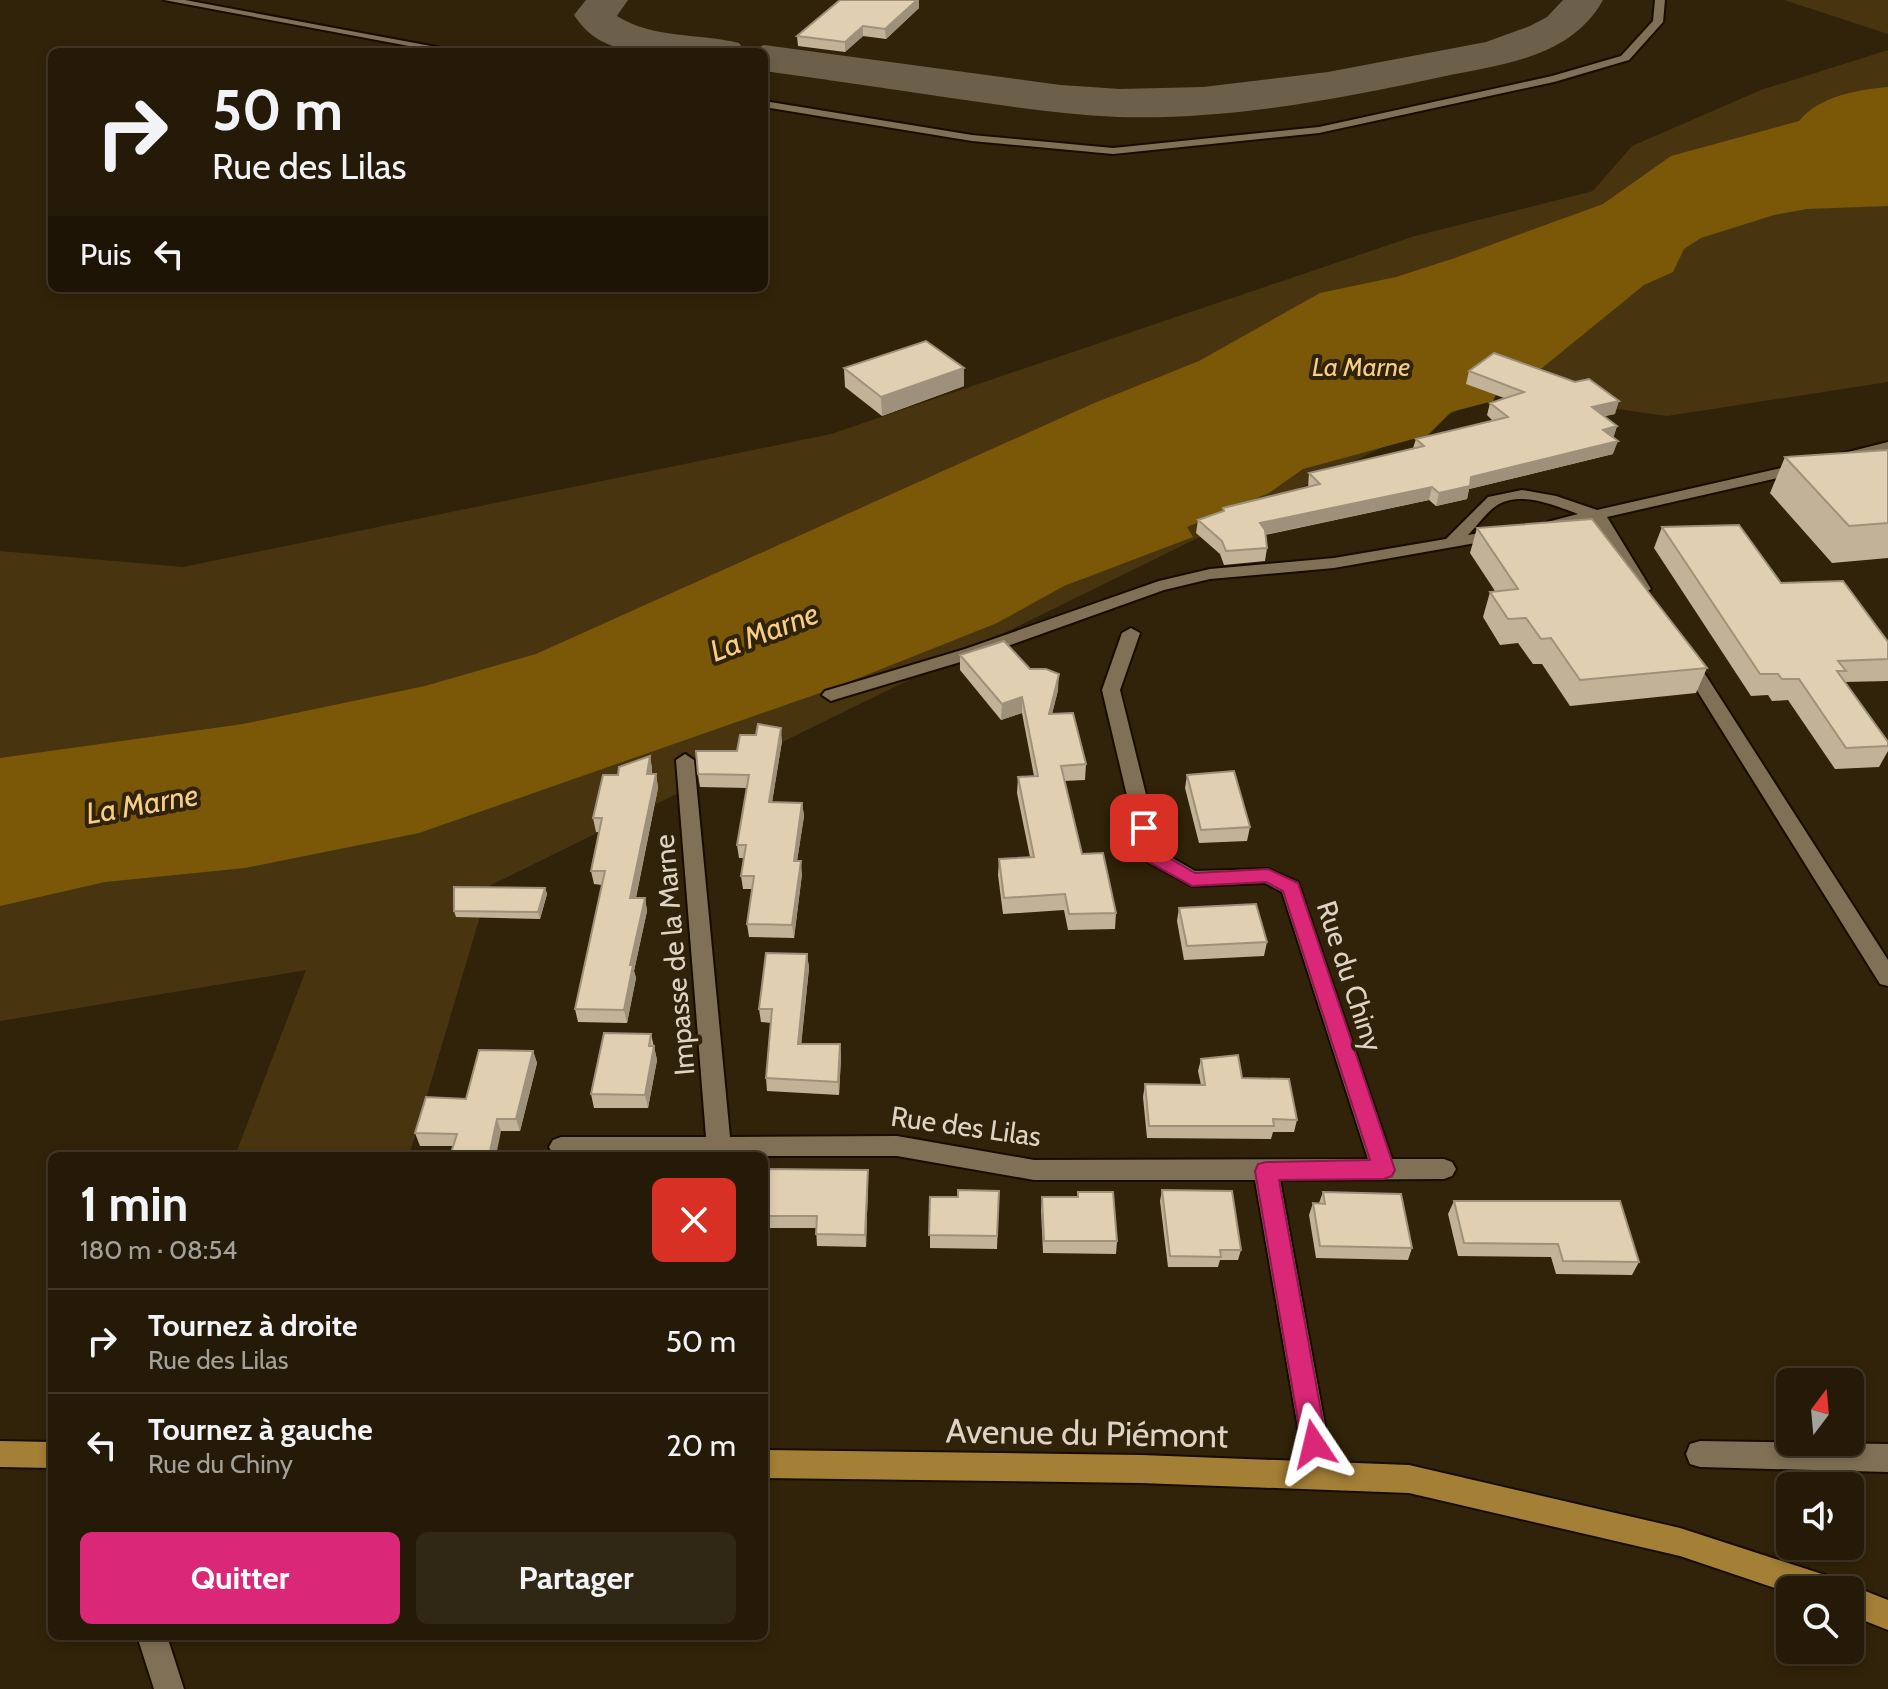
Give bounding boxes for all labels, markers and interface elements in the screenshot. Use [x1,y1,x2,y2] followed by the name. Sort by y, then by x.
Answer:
[212,76,343,144] text: 50 m
[80,80,184,184] icon: right
[212,144,406,188] text: Rue des Lilas
[147,232,191,276] icon: left
[80,236,131,273] text: Puis
[1312,351,1410,383] water label: La Marne
[704,594,824,670] water label: La Marne
[83,776,201,832] water label: La Marne
[1110,794,1178,862] pin
[1122,806,1166,850] icon: arrive
[647,833,701,1077] street label: Impasse de la Marne
[1310,896,1390,1056] street label: Rue du Chiny
[889,1099,1043,1153] street label: Rue des Lilas
[80,1175,188,1233] text: 1 min
[652,1178,736,1262] button: close
[80,1234,237,1266] text: 180 m · 08:54
[148,1307,357,1344] text: Tournez à droite
[80,1319,124,1363] icon: right
[666,1323,736,1360] text: 50 m
[148,1344,288,1376] text: Rue des Lilas
[1776,1368,1864,1456] north arrow
[1776,1368,1864,1664] map controls
[1272,1402,1356,1486] position arrow
[945,1410,1229,1456] street label: Avenue du Piémont
[148,1411,373,1448] text: Tournez à gauche
[80,1423,124,1467] icon: left
[666,1427,736,1464] text: 20 m
[148,1448,293,1480] text: Rue du Chiny
[1776,1472,1864,1560] button: sound
[80,1532,400,1624] button: Quitter
[416,1532,736,1624] button: Partager
[1776,1576,1864,1664] button: search

